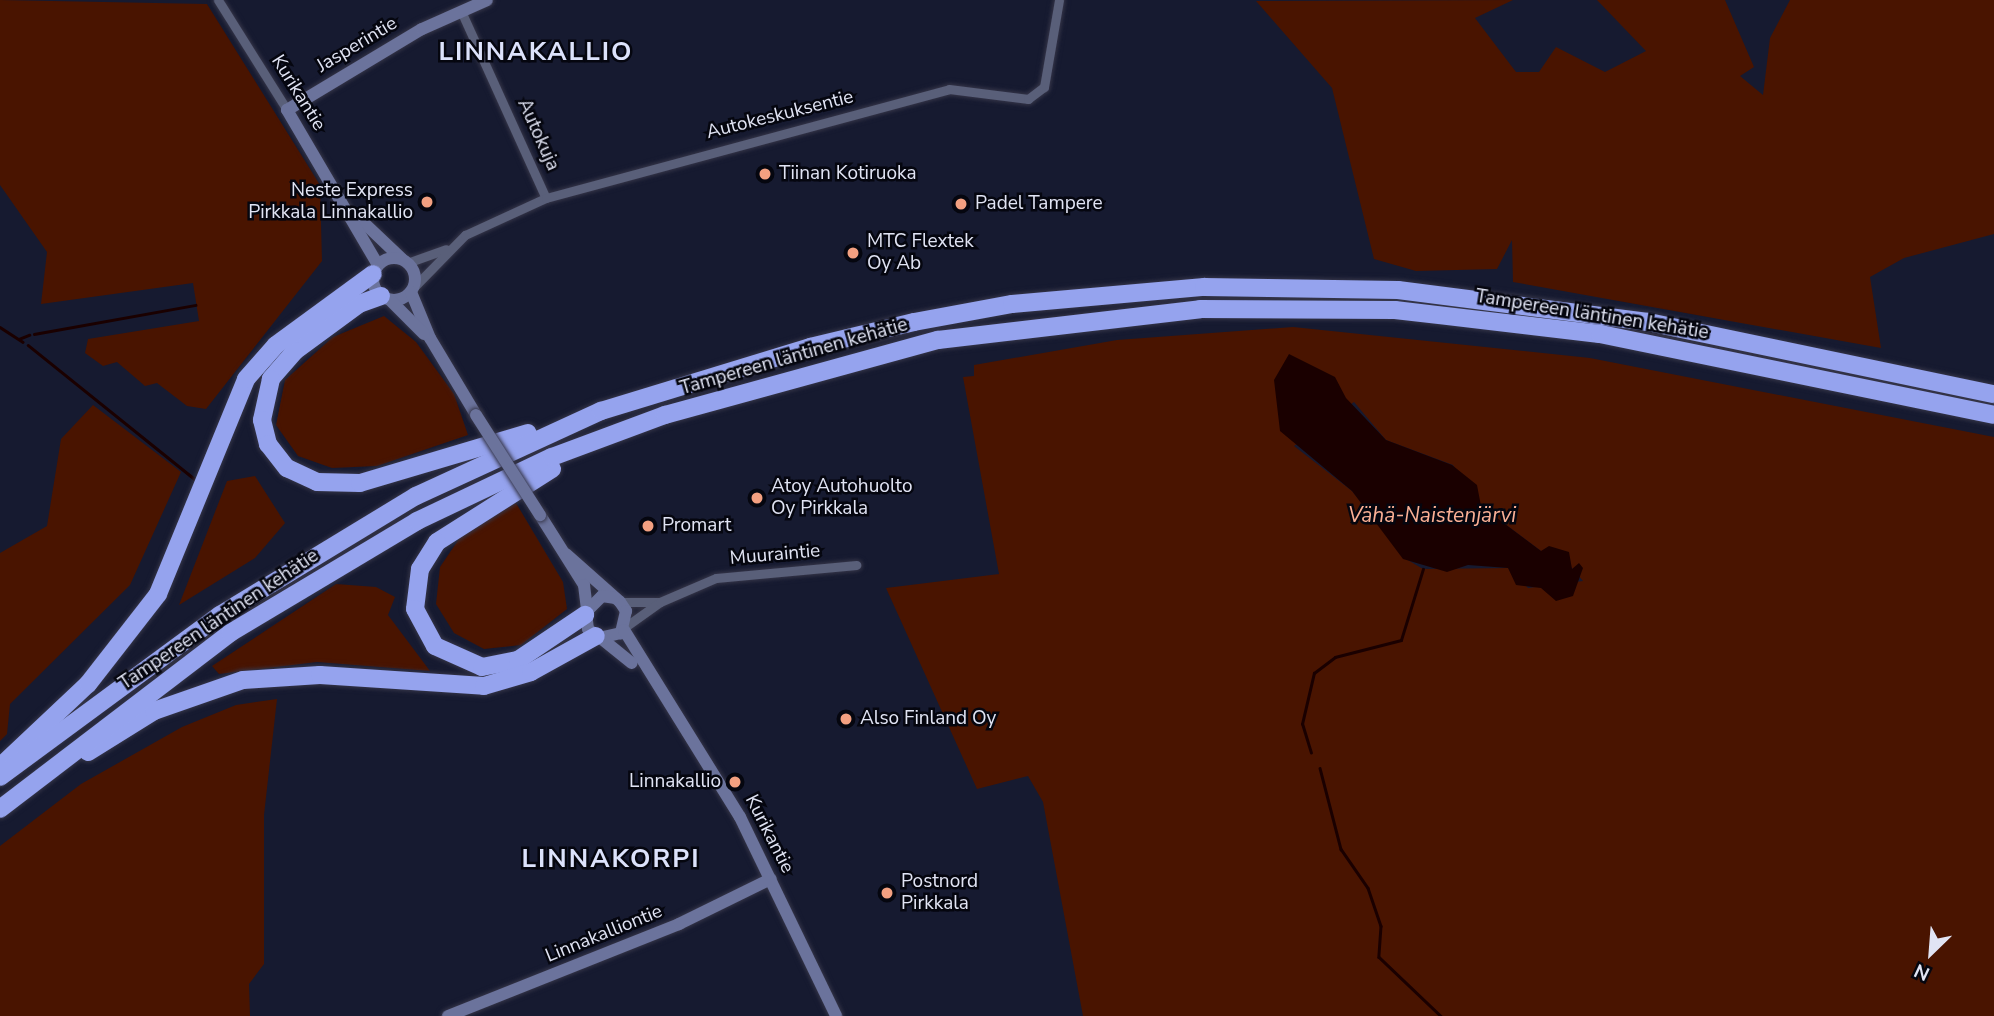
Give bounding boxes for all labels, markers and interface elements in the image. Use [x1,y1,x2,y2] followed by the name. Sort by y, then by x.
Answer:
[313,12,401,78] street label: Jasperintie
[440,36,632,68] district label: LINNAKALLIO
[266,51,330,135] street label: Kurikantie
[704,86,856,144] street label: Autokeskuksentie
[512,95,564,175] street label: Autokuja
[779,163,916,185] place label: Tiinan Kotiruoka
[757,166,773,182] marker: Tiinan Kotiruoka
[248,180,413,224] place label: Neste Express Pirkkala Linnakallio
[975,193,1103,215] place label: Padel Tampere
[419,194,435,210] marker: Neste Express Pirkkala Linnakallio
[953,196,969,212] marker: Padel Tampere
[867,231,974,275] place label: MTC Flextek Oy Ab
[845,245,861,261] marker: MTC Flextek Oy Ab
[1474,285,1710,345] street label: Tampereen läntinen kehätie
[678,314,910,400] street label: Tampereen läntinen kehätie
[771,476,912,520] place label: Atoy Autohuolto Oy Pirkkala
[749,490,765,506] marker: Atoy Autohuolto Oy Pirkkala
[1348,502,1516,528] water label: Vähä-Naistenjärvi
[662,515,731,537] place label: Promart
[640,518,656,534] marker: Promart
[729,540,821,570] street label: Muuraintie
[115,545,323,695] street label: Tampereen läntinen kehätie
[860,708,996,730] place label: Also Finland Oy
[838,711,854,727] marker: Also Finland Oy
[629,771,721,793] place label: Linnakallio
[727,774,743,790] marker: Linnakallio
[740,791,798,877] street label: Kurikantie
[523,843,699,875] district label: LINNAKORPI
[901,871,978,915] place label: Postnord Pirkkala
[879,885,895,901] marker: Postnord Pirkkala
[542,900,666,968] street label: Linnakalliontie
[1896,918,1966,988] north arrow
[1910,957,1934,987] text: N

